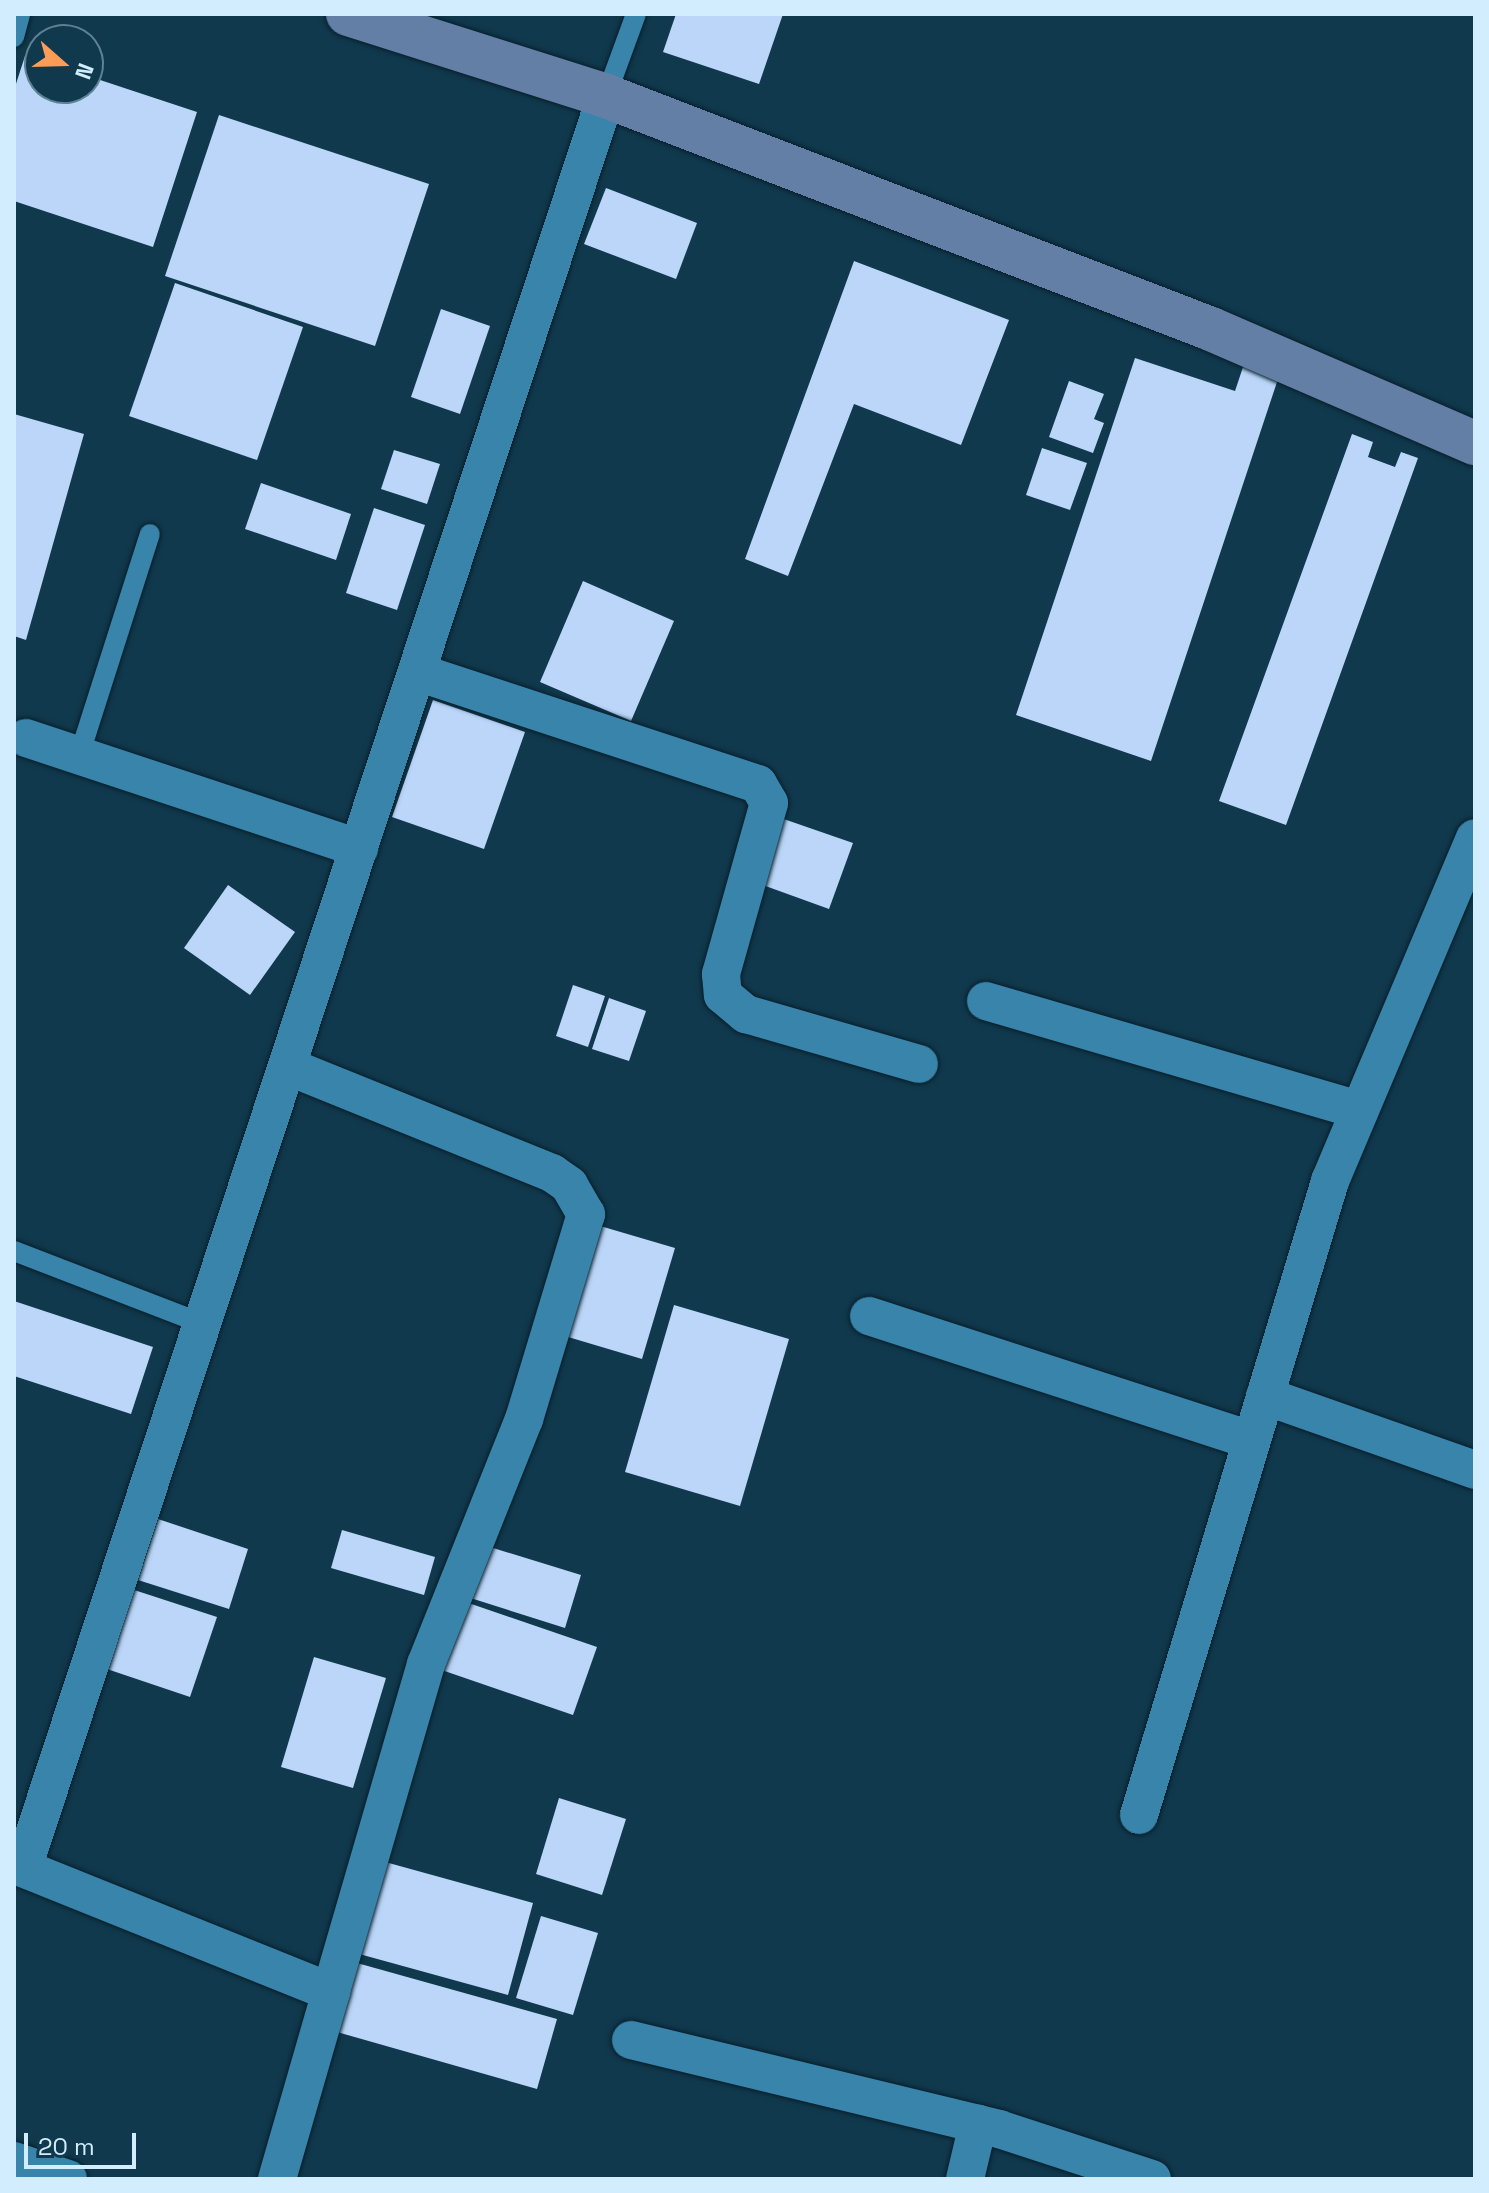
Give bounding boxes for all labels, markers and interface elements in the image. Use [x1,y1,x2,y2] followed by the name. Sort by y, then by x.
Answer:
[24,24,104,104] north arrow
[69,60,100,83] text: N
[28,2117,140,2167] scale bar
[38,2131,95,2162] text: 20 m

